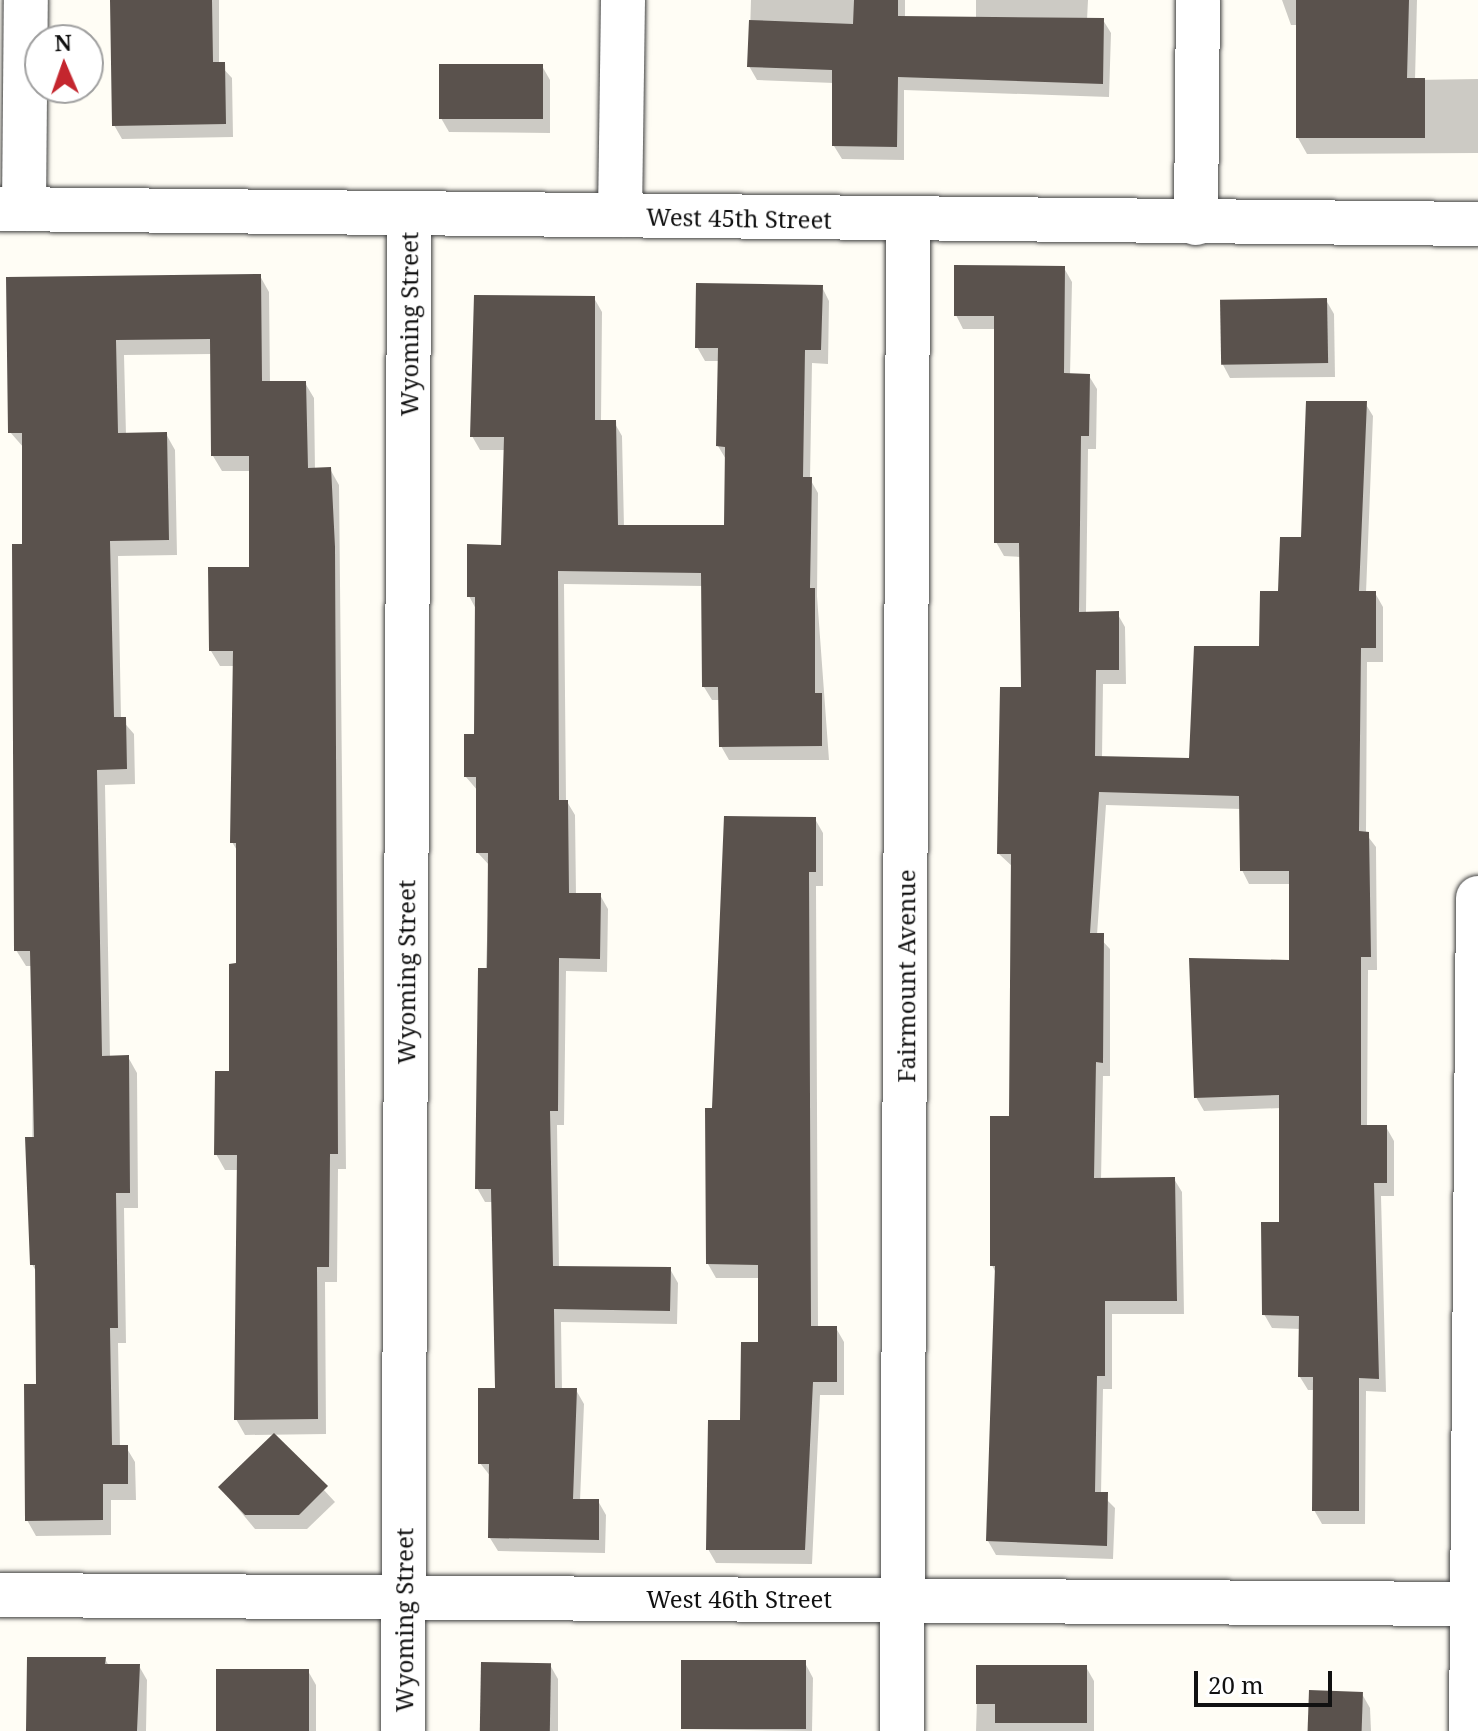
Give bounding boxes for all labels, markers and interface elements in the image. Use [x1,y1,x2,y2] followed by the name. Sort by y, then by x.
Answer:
[24,24,104,104] north arrow
[54,27,72,57] text: N
[646,202,832,234] street label: West 45th Street
[395,232,423,416] street label: Wyoming Street
[892,869,920,1083] street label: Fairmount Avenue
[392,880,420,1064] street label: Wyoming Street
[390,1528,418,1712] street label: Wyoming Street
[646,1585,832,1613] street label: West 46th Street
[1198,1655,1336,1705] scale bar
[1208,1668,1264,1701] text: 20 m

